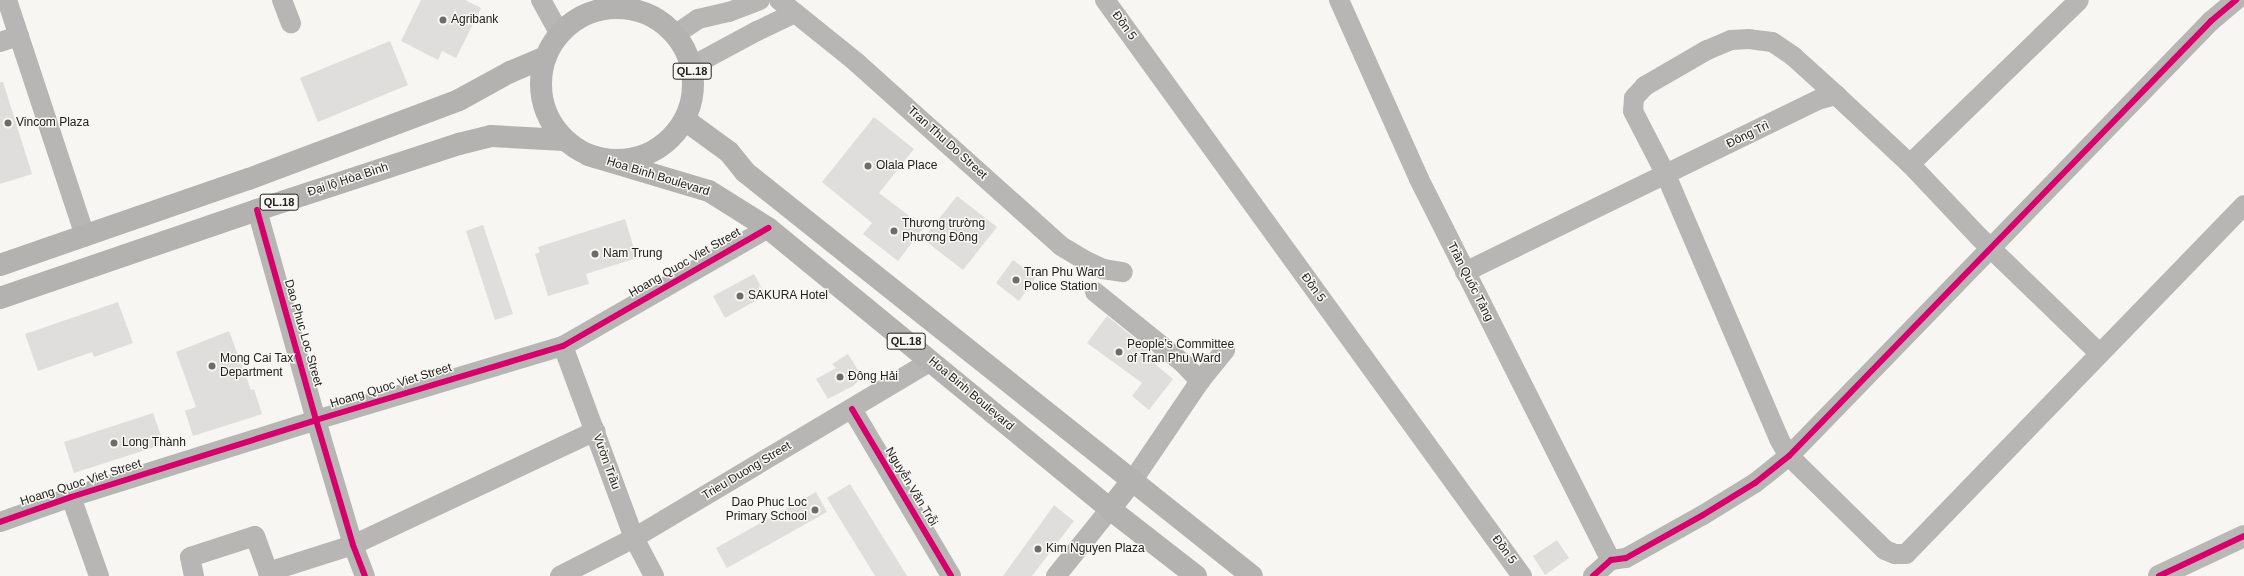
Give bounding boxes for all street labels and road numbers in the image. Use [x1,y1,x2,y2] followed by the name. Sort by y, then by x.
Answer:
[1109,9,1139,43] street label: Đồn 5
[672,62,712,80] road number: QL.18
[904,103,990,183] street label: Tran Thu Do Street
[1724,118,1772,152] street label: Đông Trì
[605,155,711,199] street label: Hoa Binh Boulevard
[306,160,390,200] street label: Đại lộ Hòa Bình
[259,193,299,211] road number: QL.18
[627,225,743,301] street label: Hoang Quoc Viet Street
[1444,240,1496,324] street label: Trần Quốc Tảng
[1298,271,1328,305] street label: Đồn 5
[281,278,325,388] street label: Dao Phuc Loc Street
[886,332,926,350] road number: QL.18
[925,354,1017,434] street label: Hoa Binh Boulevard
[328,361,454,411] street label: Hoang Quoc Viet Street
[589,432,623,492] street label: Vườn Trầu
[700,439,794,503] street label: Trieu Duong Street
[882,445,940,529] street label: Nguyễn Văn Trỗi
[19,457,143,509] street label: Hoang Quoc Viet Street
[1489,533,1519,567] street label: Đồn 5

